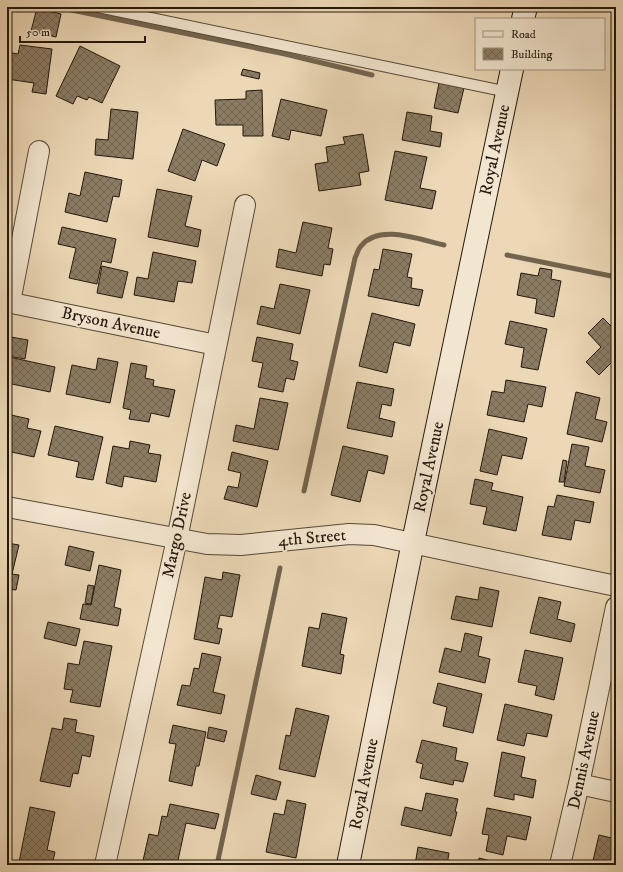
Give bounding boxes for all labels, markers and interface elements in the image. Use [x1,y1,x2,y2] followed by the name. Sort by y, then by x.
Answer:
[20,18,145,44] scale bar
[475,18,605,70] legend
[26,25,50,40] text: 50 m
[511,27,536,42] text: Road
[511,47,552,62] text: Building
[475,102,515,198] street label: Royal Avenue
[60,302,162,344] street label: Bryson Avenue
[409,419,449,515] street label: Royal Avenue
[157,490,197,580] street label: Margo Drive
[277,524,347,552] street label: 4th Street
[563,709,605,811] street label: Dennis Avenue
[344,736,384,832] street label: Royal Avenue

